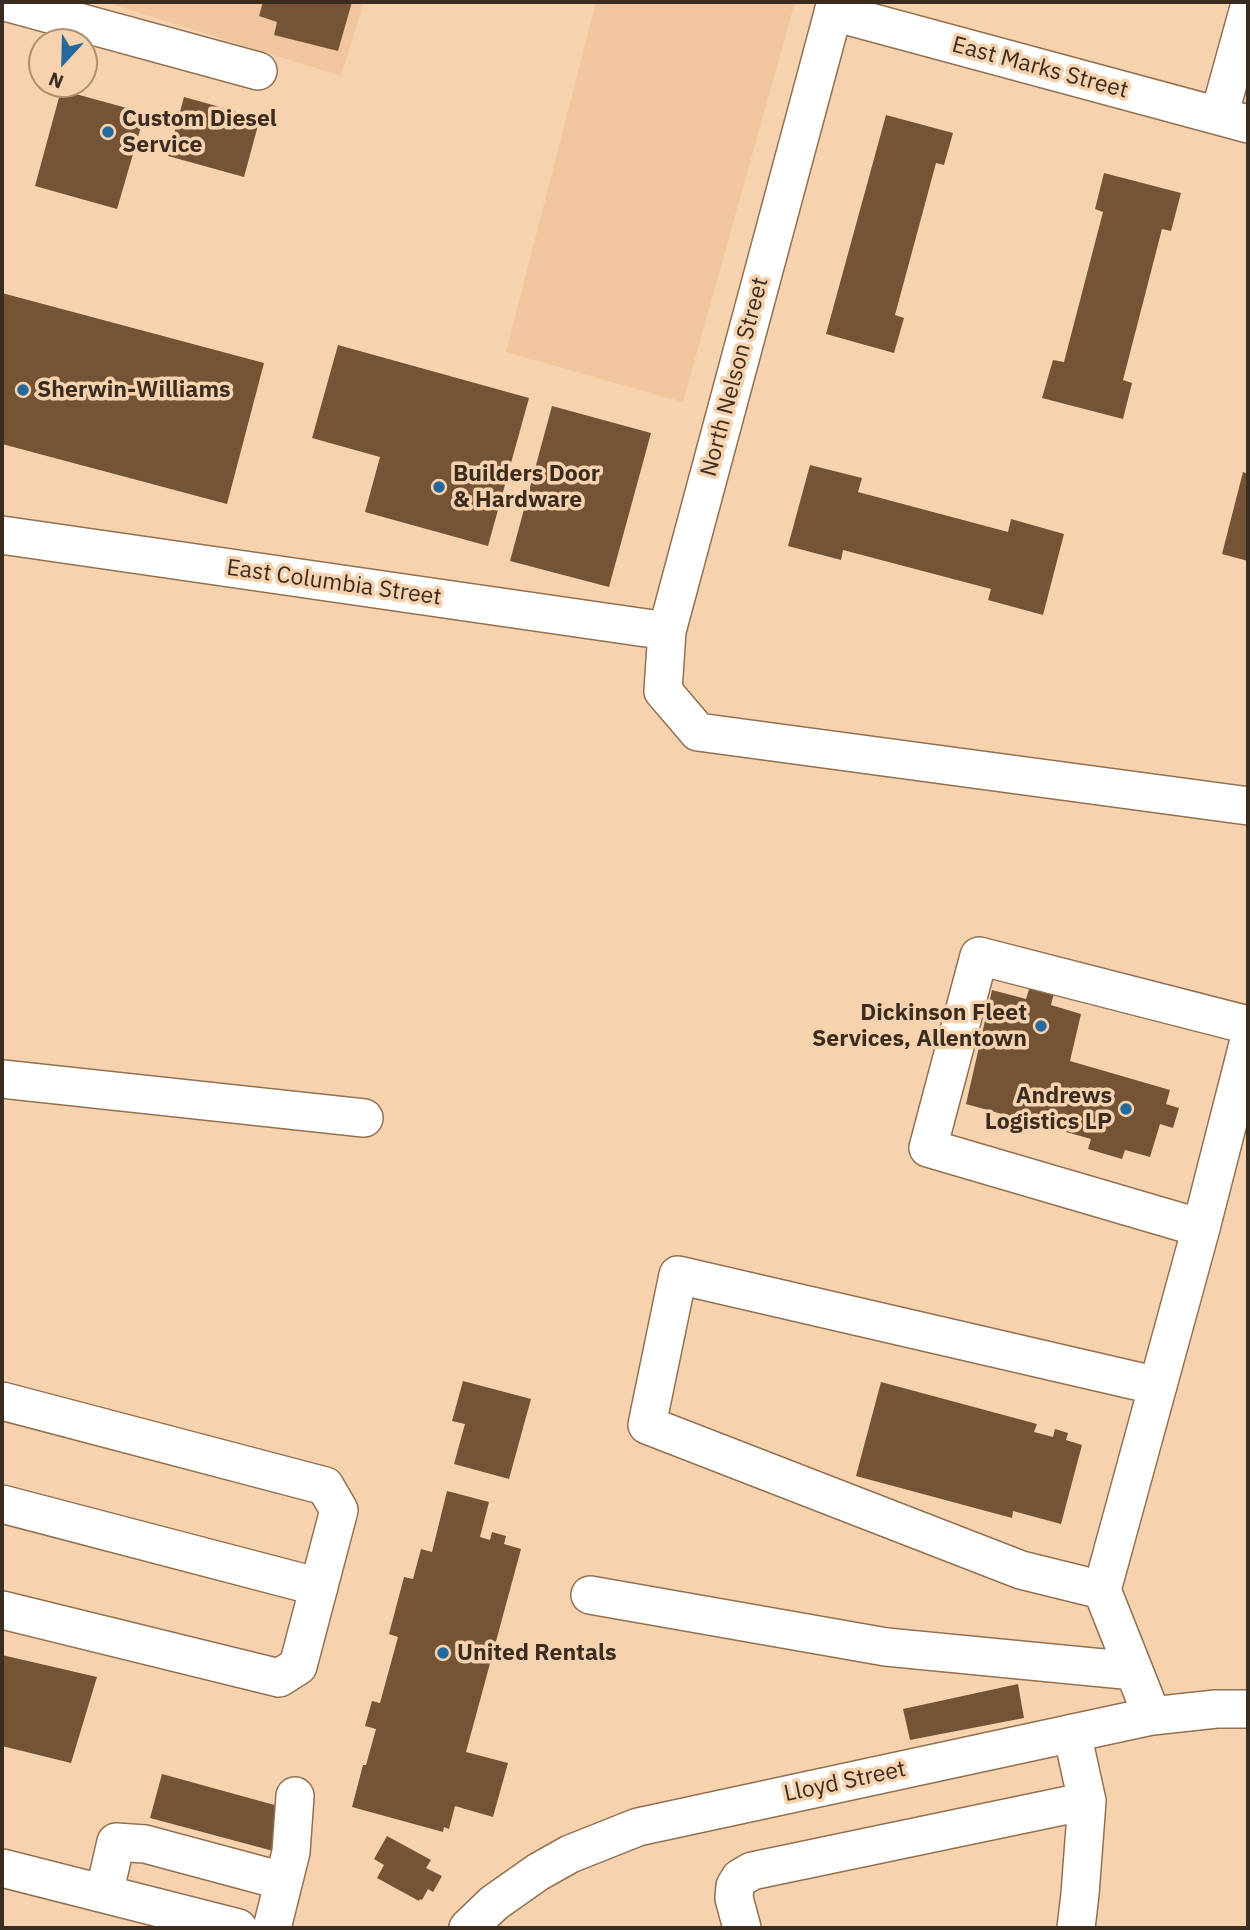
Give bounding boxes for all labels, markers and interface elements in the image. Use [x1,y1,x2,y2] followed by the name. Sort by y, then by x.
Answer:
[28,28,98,98] north arrow
[949,31,1131,105] street label: East Marks Street
[45,67,67,94] text: N
[122,105,277,159] place label: Custom Diesel Service
[100,124,116,140] marker: Custom Diesel Service
[695,274,775,480] street label: North Nelson Street
[37,376,231,404] place label: Sherwin-Williams
[15,382,31,398] marker: Sherwin-Williams
[453,460,600,514] place label: Builders Door & Hardware
[431,479,447,495] marker: Builders Door & Hardware
[225,554,443,612] street label: East Columbia Street
[812,999,1027,1053] place label: Dickinson Fleet Services, Allentown
[1033,1018,1049,1034] marker: Dickinson Fleet Services, Allentown
[985,1082,1112,1136] place label: Andrews Logistics LP
[1118,1101,1134,1117] marker: Andrews Logistics LP
[457,1639,617,1667] place label: United Rentals
[435,1645,451,1661] marker: United Rentals
[782,1756,908,1808] street label: Lloyd Street

